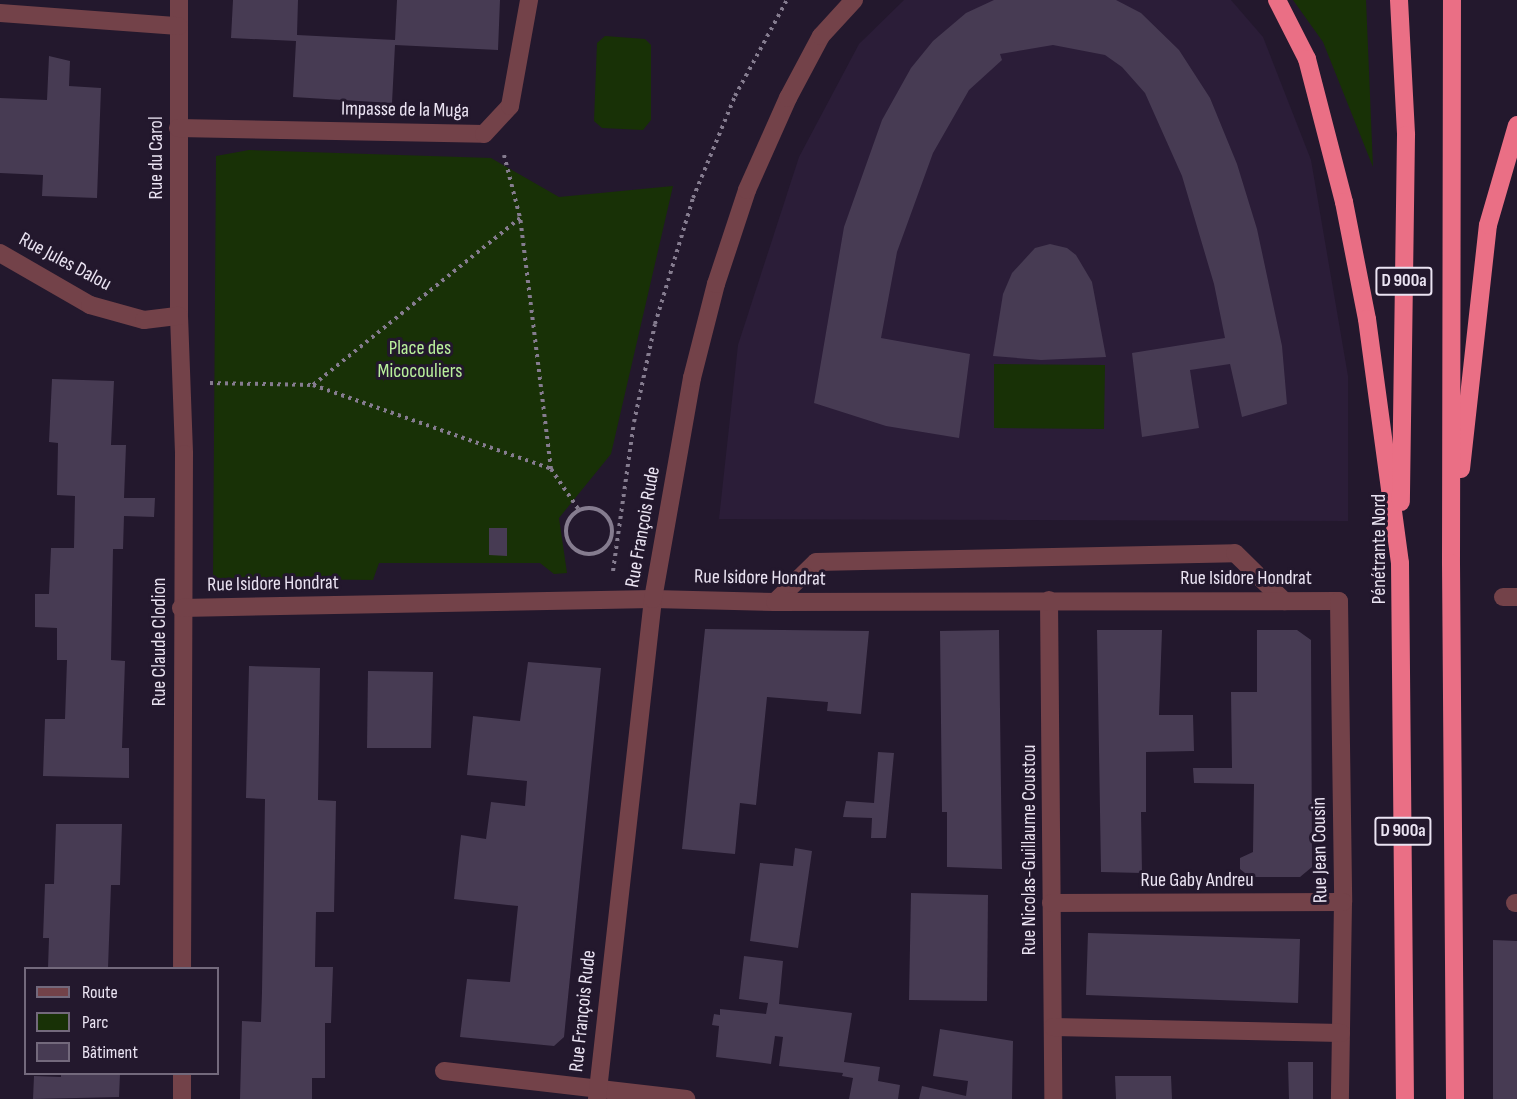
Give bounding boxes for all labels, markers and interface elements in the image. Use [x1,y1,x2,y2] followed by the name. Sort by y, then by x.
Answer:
[341,97,469,123] street label: Impasse de la Muga
[144,116,168,200] street label: Rue du Carol
[15,228,115,296] street label: Rue Jules Dalou
[1374,266,1434,296] road number: D 900a
[378,336,462,383] park label: Place des Micocouliers
[621,465,665,589] street label: Rue François Rude
[1367,494,1391,604] street label: Pénétrante Nord
[694,565,826,591] street label: Rue Isidore Hondrat
[1180,566,1312,590] street label: Rue Isidore Hondrat
[207,571,339,597] street label: Rue Isidore Hondrat
[147,578,171,706] street label: Rue Claude Clodion
[1017,745,1041,955] street label: Rue Nicolas-Guillaume Coustou
[1307,797,1333,903] street label: Rue Jean Cousin
[1373,816,1433,846] road number: D 900a
[1140,868,1254,892] street label: Rue Gaby Andreu
[565,949,601,1073] street label: Rue François Rude
[24,967,219,1075] legend
[82,982,118,1003] text: Route
[82,1012,108,1033] text: Parc
[82,1042,138,1063] text: Bâtiment

